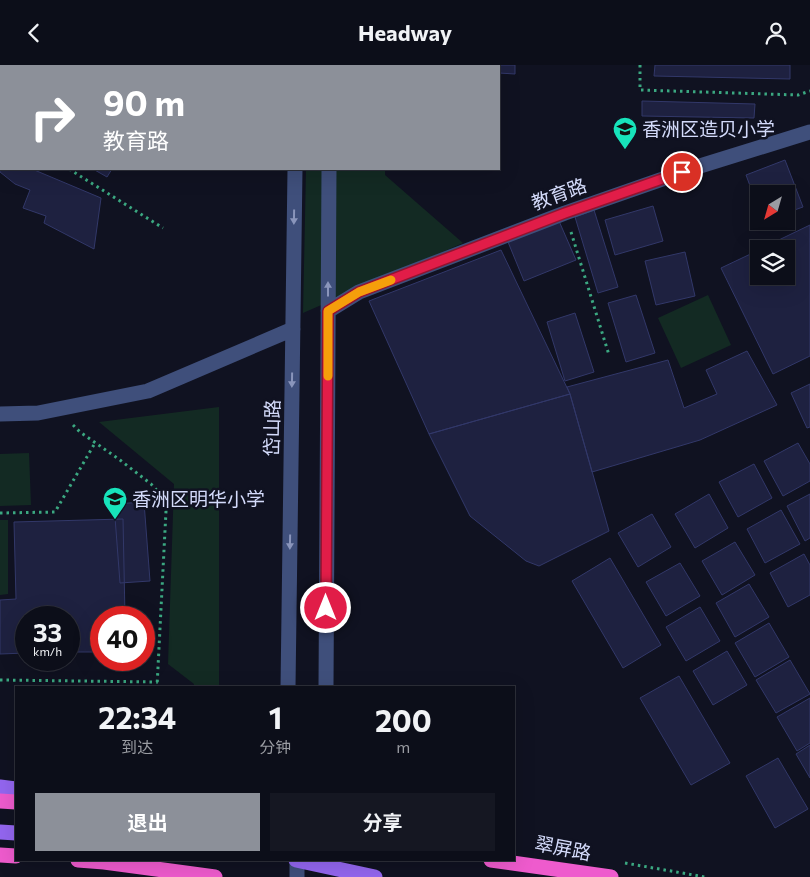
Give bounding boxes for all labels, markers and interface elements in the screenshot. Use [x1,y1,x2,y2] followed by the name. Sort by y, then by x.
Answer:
[20,19,48,47] icon: back
[358,19,452,46] text: Headway
[762,19,790,47] icon: person
[103,80,185,123] text: 90 m
[20,85,85,150] icon: right
[612,116,638,150] school or university icon: 香洲区造贝小学
[642,117,775,140] place label: 香洲区造贝小学
[103,127,169,154] text: 教育路
[661,151,703,193] pin
[668,158,696,186] icon: arrive
[528,173,590,214] street label: 教育路
[750,185,795,230] north arrow
[750,185,795,285] map controls
[290,210,298,226] one-way arrow
[750,240,795,285] button: layers
[324,281,332,297] one-way arrow
[288,372,296,388] one-way arrow
[260,399,283,457] street label: 岱山路
[102,486,128,520] school or university icon: 香洲区明华小学
[132,487,265,510] place label: 香洲区明华小学
[286,535,294,551] one-way arrow
[299,581,351,633] position arrow
[90,606,155,671] speed limit sign: 40
[33,617,62,647] text: 33
[33,644,62,658] text: km/h
[98,698,176,735] text: 22:34
[269,698,282,735] text: 1
[375,701,432,738] text: 200
[121,737,153,756] text: 到达
[260,737,292,756] text: 分钟
[396,737,410,756] text: m
[35,793,260,851] button: 退出
[270,793,495,851] button: 分享
[533,831,593,864] street label: 翠屏路

